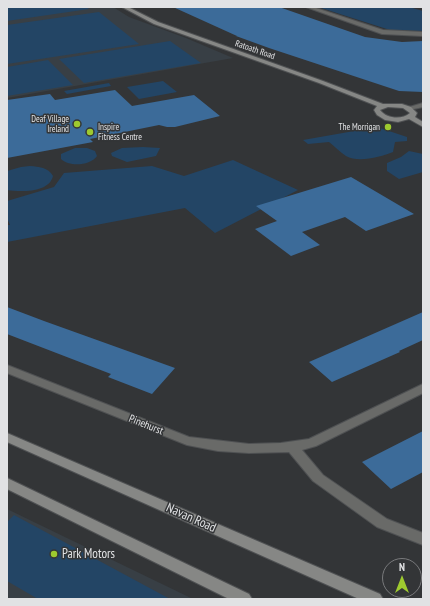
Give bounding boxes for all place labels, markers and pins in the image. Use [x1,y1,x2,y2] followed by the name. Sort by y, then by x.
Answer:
[31,114,69,135] place label: Deaf Village Ireland
[72,119,82,129] marker: Deaf Village Ireland
[98,122,142,143] place label: Inspire Fitness Centre
[338,122,380,132] place label: The Morrigan
[383,122,393,132] marker: The Morrigan
[85,127,95,137] marker: Inspire Fitness Centre
[62,546,115,562] place label: Park Motors
[49,549,59,559] marker: Park Motors

